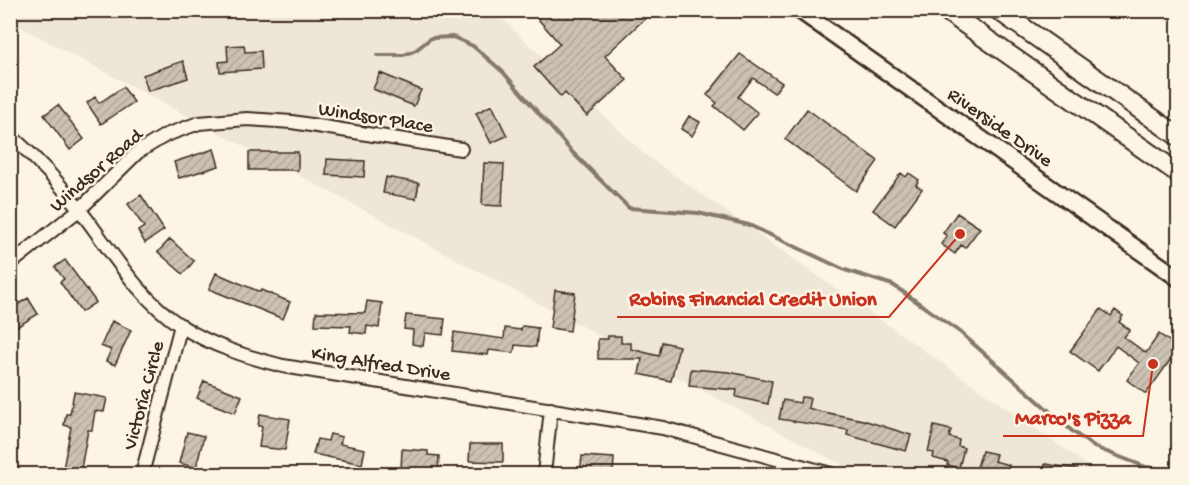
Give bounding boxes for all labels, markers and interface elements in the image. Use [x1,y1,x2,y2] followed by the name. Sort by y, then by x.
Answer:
[942,84,1057,174] street label: Riverside Drive
[316,99,435,140] street label: Windsor Place
[46,123,150,218] street label: Windsor Road
[617,278,889,317] callout: Robins Financial Credit Union
[628,289,878,314] text: Robins Financial Credit Union
[120,338,171,454] street label: Victoria Circle
[309,343,452,388] street label: King Alfred Drive
[1003,397,1143,436] callout: Marco's Pizza
[1015,408,1132,433] text: Marco's Pizza

